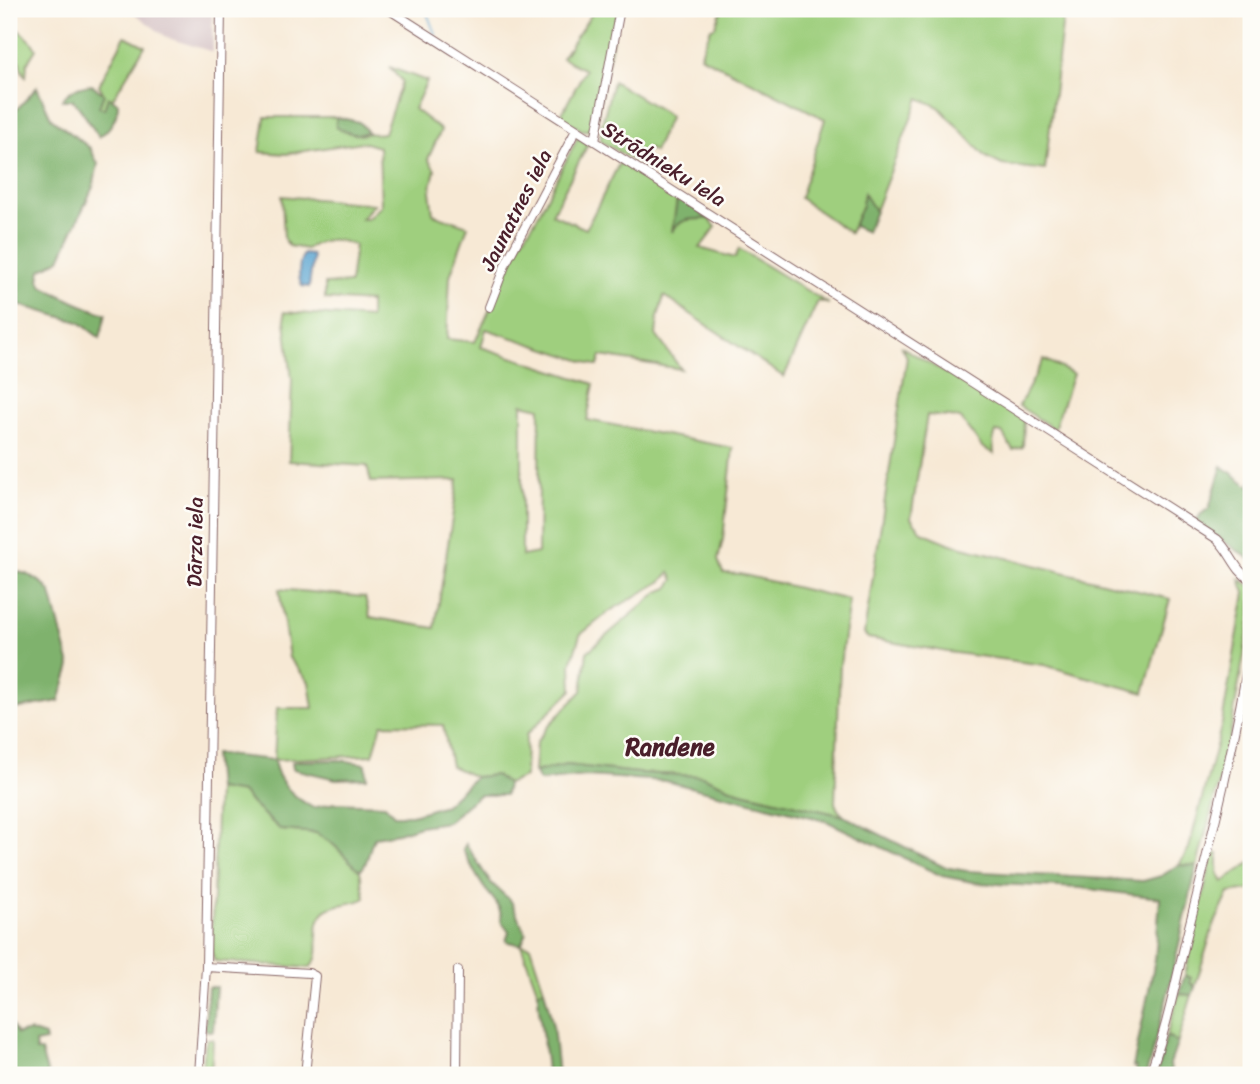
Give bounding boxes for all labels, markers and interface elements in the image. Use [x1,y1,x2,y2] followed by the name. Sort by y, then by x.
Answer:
[594,110,734,218] street label: Strādnieku iela
[469,142,563,279] street label: Jaunatnes iela
[175,496,215,587] street label: Dārza iela
[624,726,715,768] district label: Randene

